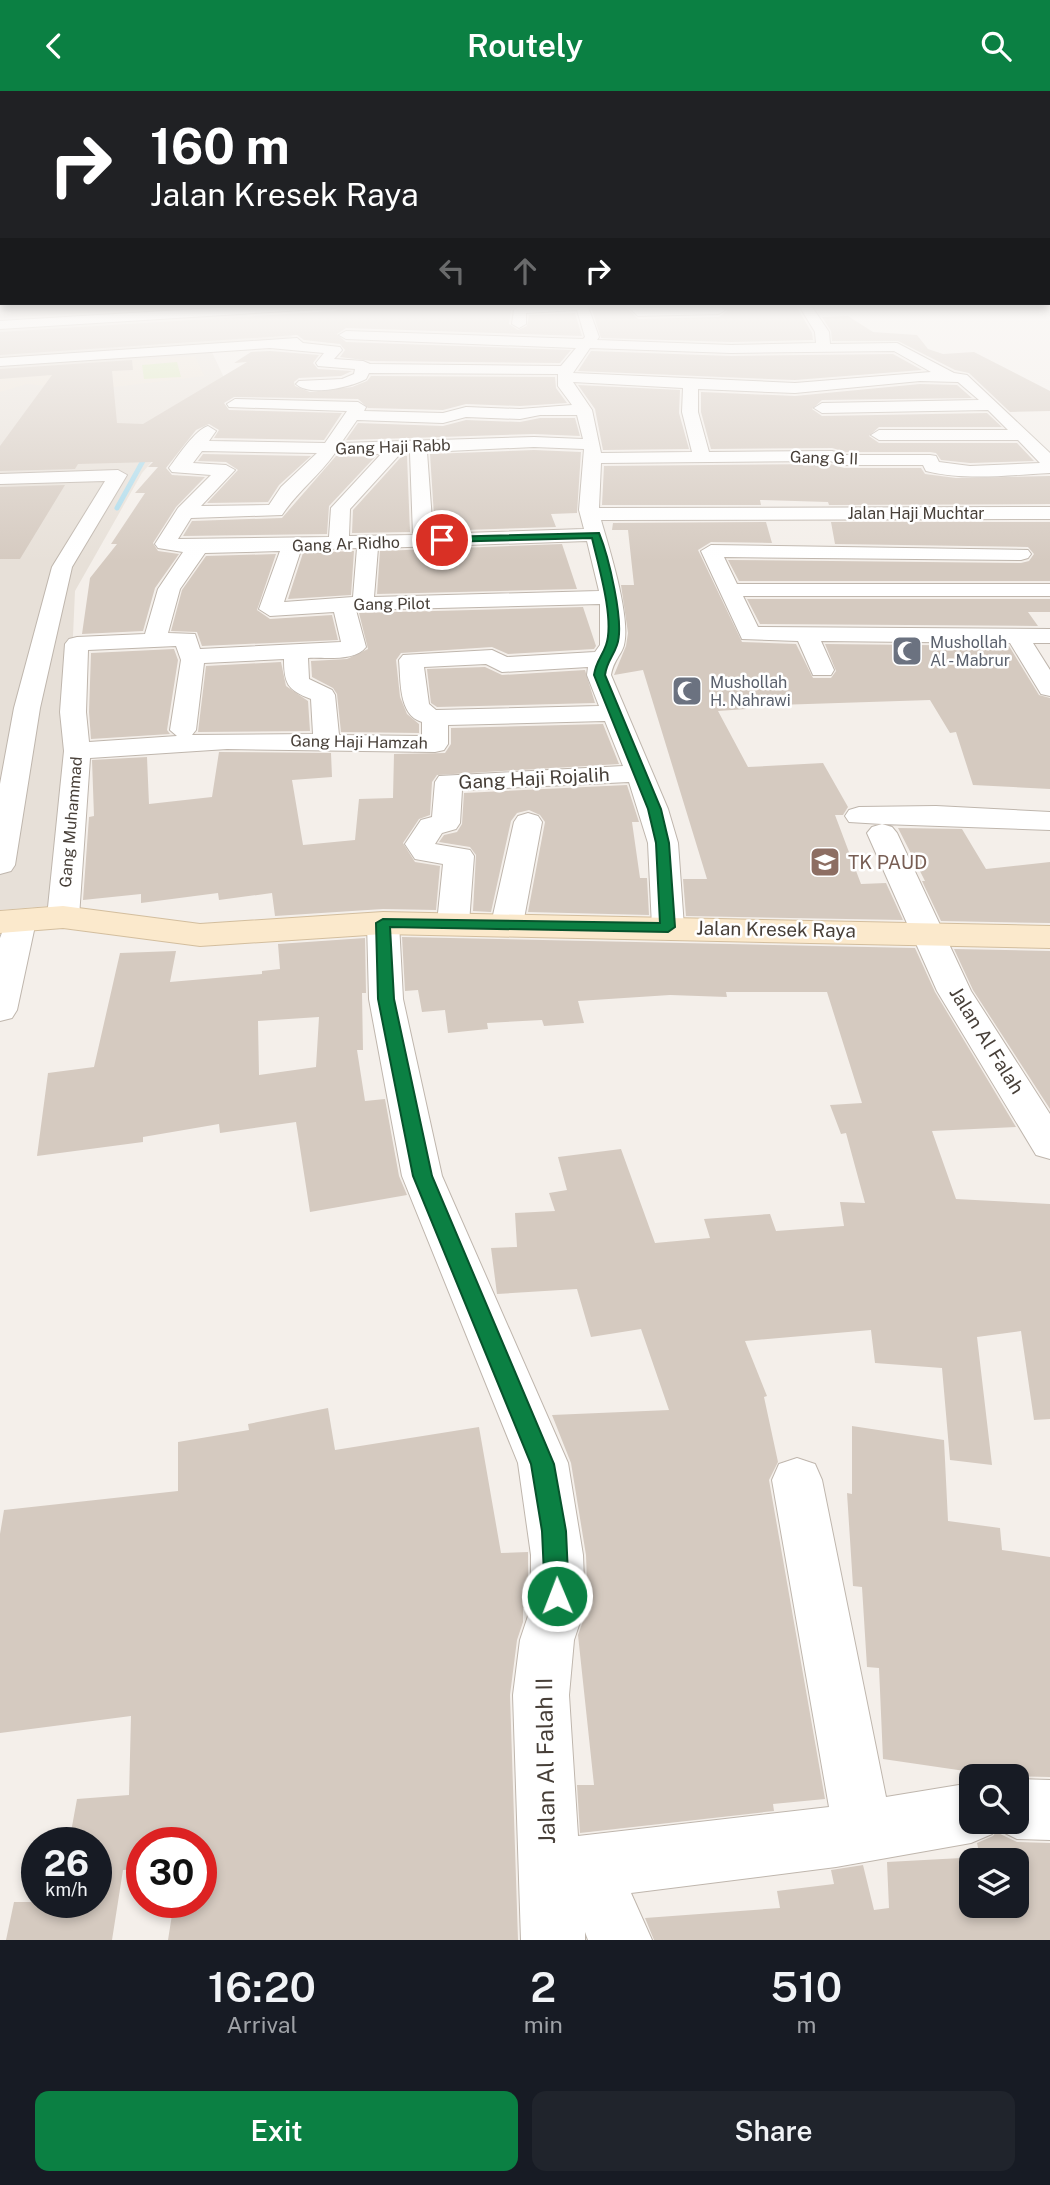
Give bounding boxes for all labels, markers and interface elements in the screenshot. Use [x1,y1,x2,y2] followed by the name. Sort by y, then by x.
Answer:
[35,27,73,65] icon: back
[467,27,583,64] text: Routely
[977,27,1015,65] icon: search
[150,117,290,175] text: 160 m
[35,119,126,210] icon: right
[150,176,419,213] text: Jalan Kresek Raya
[433,252,471,290] icon: left
[506,252,544,290] icon: ahead
[579,252,617,290] icon: right
[335,435,451,459] street label: Gang Haji Rabb
[790,447,858,469] street label: Gang G II
[847,504,985,523] street label: Jalan Haji Muchtar
[412,510,472,570] pin
[423,521,461,559] icon: arrive
[292,533,400,555] street label: Gang Ar Ridho
[353,594,431,614] street label: Gang Pilot
[930,633,1010,670] place label: Mushollah Al - Mabrur
[890,634,924,668] mosque icon: Mushollah Al - Mabrur
[710,673,791,710] place label: Mushollah H. Nahrawi
[670,674,704,708] mosque icon: Mushollah H. Nahrawi
[290,731,428,753] street label: Gang Haji Hamzah
[56,756,86,888] street label: Gang Muhammad
[458,763,610,793] street label: Gang Haji Rojalih
[808,845,842,879] school or university icon: TK PAUD
[848,851,927,873] place label: TK PAUD
[696,917,856,941] street label: Jalan Kresek Raya
[945,982,1029,1098] street label: Jalan Al Falah
[520,1559,594,1633] position arrow
[530,1677,560,1845] street label: Jalan Al Falah II
[959,1764,1029,1918] map controls
[959,1764,1029,1834] button: search
[126,1827,217,1918] speed limit sign: 30
[44,1843,89,1884] text: 26
[959,1848,1029,1918] button: layers
[45,1879,88,1900] text: km/h
[208,1962,316,2011] text: 16:20
[530,1962,556,2011] text: 2
[771,1962,842,2011] text: 510
[226,2011,297,2038] text: Arrival
[524,2011,563,2038] text: min
[796,2011,816,2038] text: m
[35,2091,518,2171] button: Exit
[532,2091,1015,2171] button: Share

